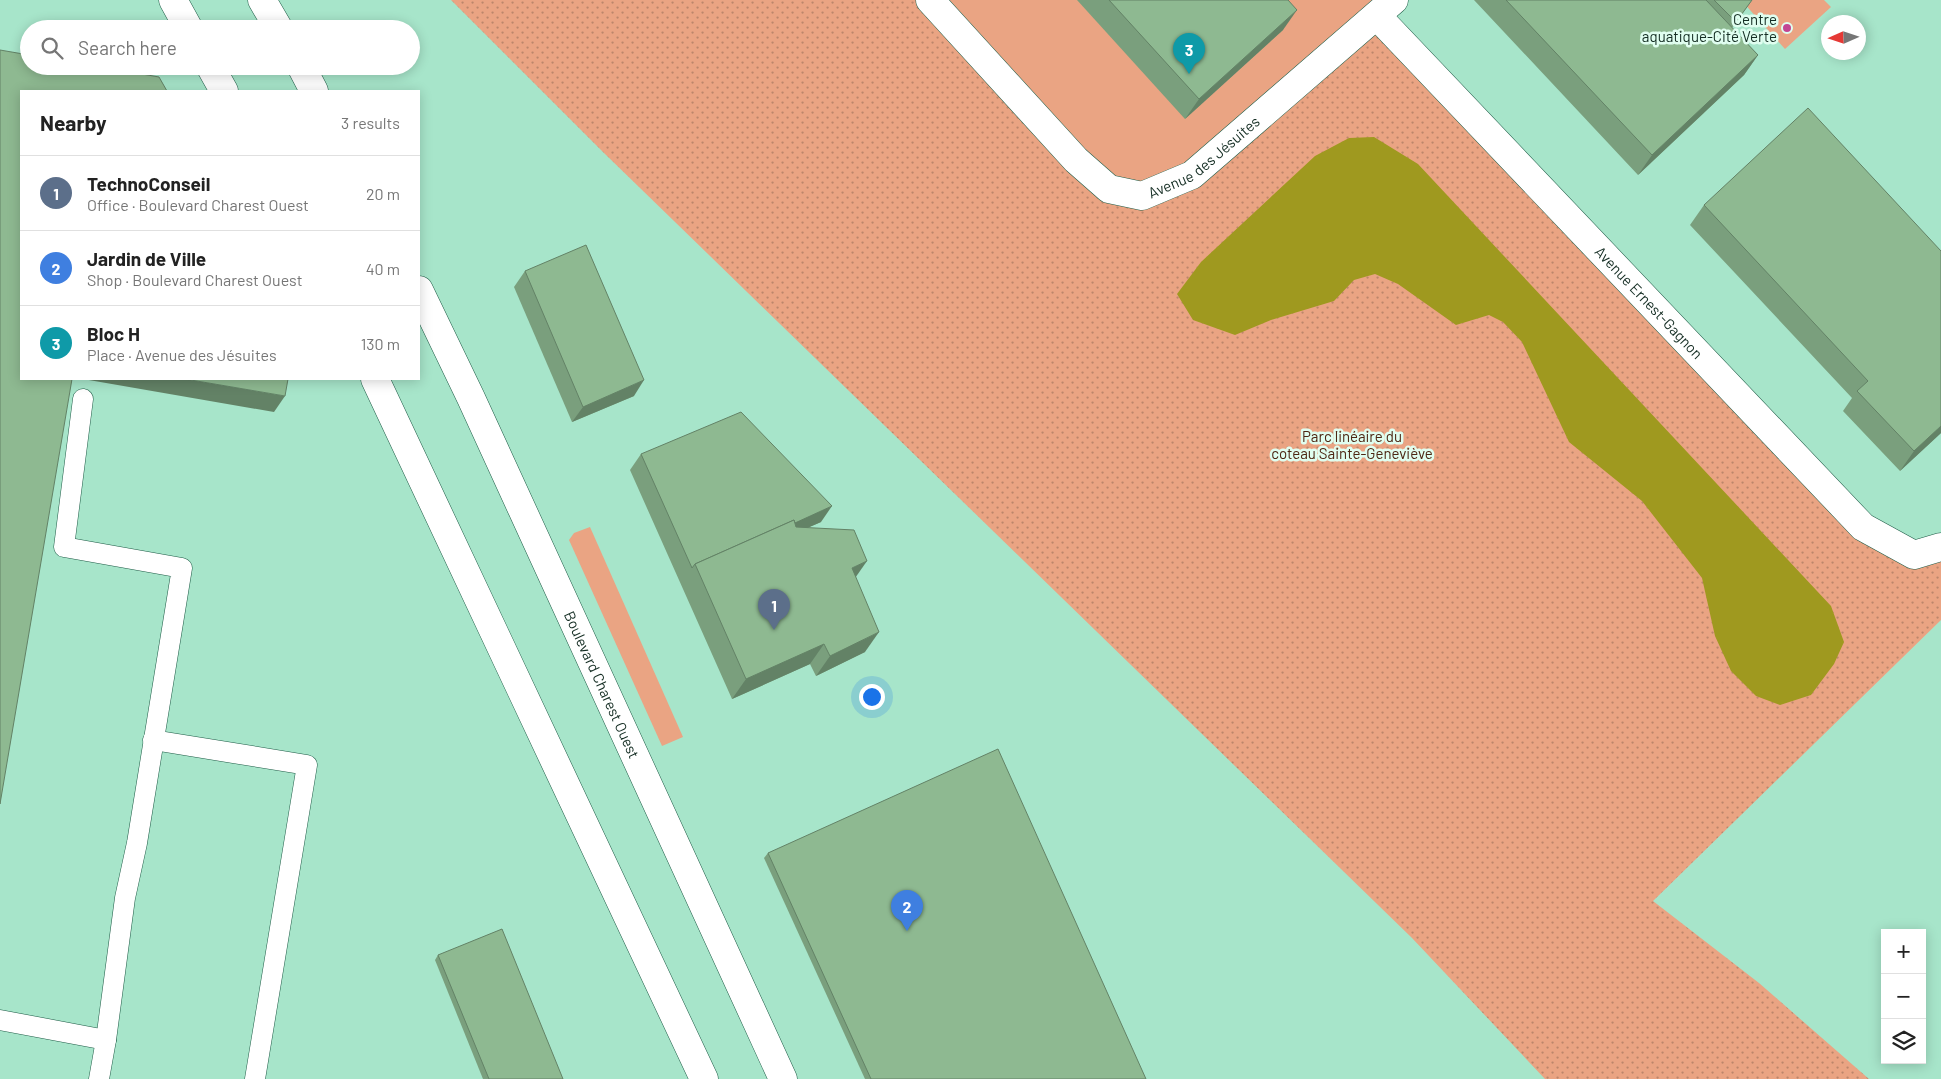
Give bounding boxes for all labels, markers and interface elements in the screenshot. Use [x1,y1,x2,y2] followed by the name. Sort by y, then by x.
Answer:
[1642,10,1777,45] place label: Centre aquatique-Cité Verte
[1821,15,1866,60] north arrow
[20,20,420,75] search box
[1781,22,1793,34] marker: Centre aquatique-Cité Verte
[1173,33,1205,74] pin: 3
[38,34,66,62] icon: search
[78,36,177,59] text: Search here
[40,110,106,135] text: Nearby
[1145,112,1263,201] street label: Avenue des Jésuites
[341,113,400,132] text: 3 results
[87,172,210,195] text: TechnoConseil
[53,184,59,203] text: 1
[366,184,400,203] text: 20 m
[87,195,309,214] text: Office · Boulevard Charest Ouest
[1592,242,1707,362] street label: Avenue Ernest-Gagnon
[87,247,206,270] text: Jardin de Ville
[52,259,60,278] text: 2
[366,259,400,278] text: 40 m
[87,270,303,289] text: Shop · Boulevard Charest Ouest
[87,322,140,345] text: Bloc H
[52,334,60,353] text: 3
[361,334,400,353] text: 130 m
[87,345,277,364] text: Place · Avenue des Jésuites
[1271,427,1433,462] park label: Parc linéaire du coteau Sainte-Geneviève
[758,589,790,630] pin: 1
[561,608,644,761] street label: Boulevard Charest Ouest
[859,684,885,710] your location
[891,890,923,931] pin: 2
[1881,929,1926,1064] map controls
[1881,929,1926,974] button: +
[1881,974,1926,1019] button: −
[1881,1019,1926,1064] button: layers

